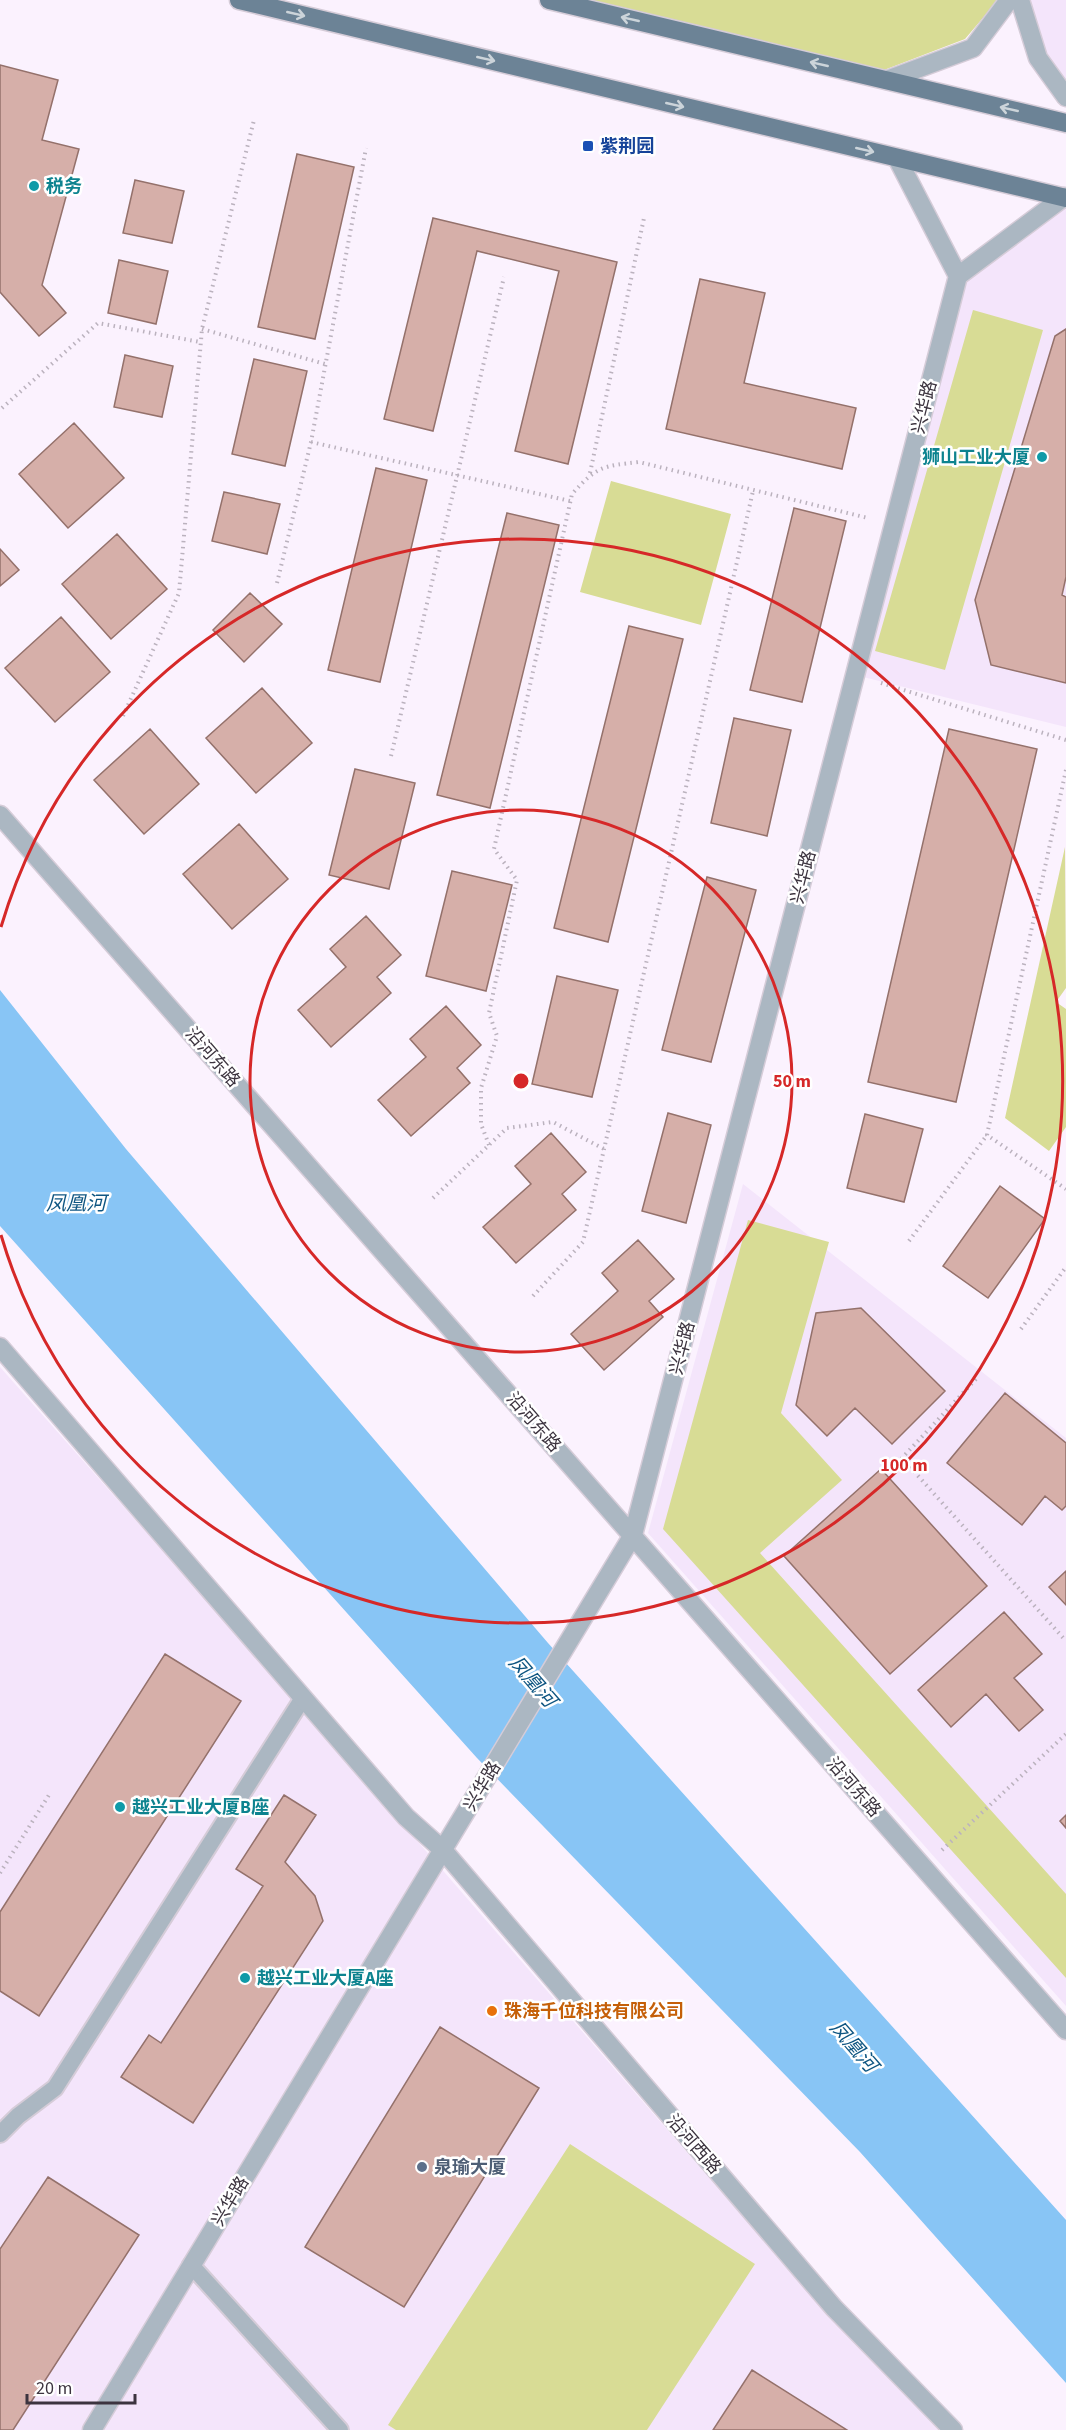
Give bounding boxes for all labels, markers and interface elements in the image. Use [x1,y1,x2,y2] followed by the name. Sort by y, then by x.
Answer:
[286,8,305,20] one-way arrow
[620,13,639,25] one-way arrow
[476,54,495,66] one-way arrow
[810,58,829,70] one-way arrow
[666,99,685,111] one-way arrow
[1000,103,1019,115] one-way arrow
[600,134,654,159] place label: 紫荆园
[581,139,595,153] marker: 紫荆园
[855,145,874,156] one-way arrow
[46,174,82,199] place label: 税务
[27,179,41,193] marker: 税务
[906,378,943,436] street label: 兴华路
[922,445,1030,470] place label: 狮山工业大厦
[1035,450,1049,464] marker: 狮山工业大厦
[785,848,822,906] street label: 兴华路
[180,1022,246,1093] street label: 沿河东路
[773,1069,811,1094] text: 50 m
[511,1071,531,1091] centre of rings
[46,1190,110,1218] water label: 凤凰河
[664,1319,701,1377] street label: 兴华路
[501,1387,567,1458] street label: 沿河东路
[880,1453,928,1478] text: 100 m
[502,1650,565,1717] water label: 凤凰河
[821,1752,887,1823] street label: 沿河东路
[458,1757,507,1816] street label: 兴华路
[132,1795,269,1820] place label: 越兴工业大厦B座
[113,1800,127,1814] marker: 越兴工业大厦B座
[257,1966,393,1991] place label: 越兴工业大厦A座
[238,1971,252,1985] marker: 越兴工业大厦A座
[504,1999,684,2024] place label: 珠海千位科技有限公司
[485,2004,499,2018] marker: 珠海千位科技有限公司
[823,2015,886,2082] water label: 凤凰河
[661,2109,727,2180] street label: 沿河西路
[434,2155,506,2180] place label: 泉瑜大厦
[415,2160,429,2174] marker: 泉瑜大厦
[206,2172,255,2231] street label: 兴华路
[27,2367,135,2405] scale bar
[36,2376,72,2401] text: 20 m

